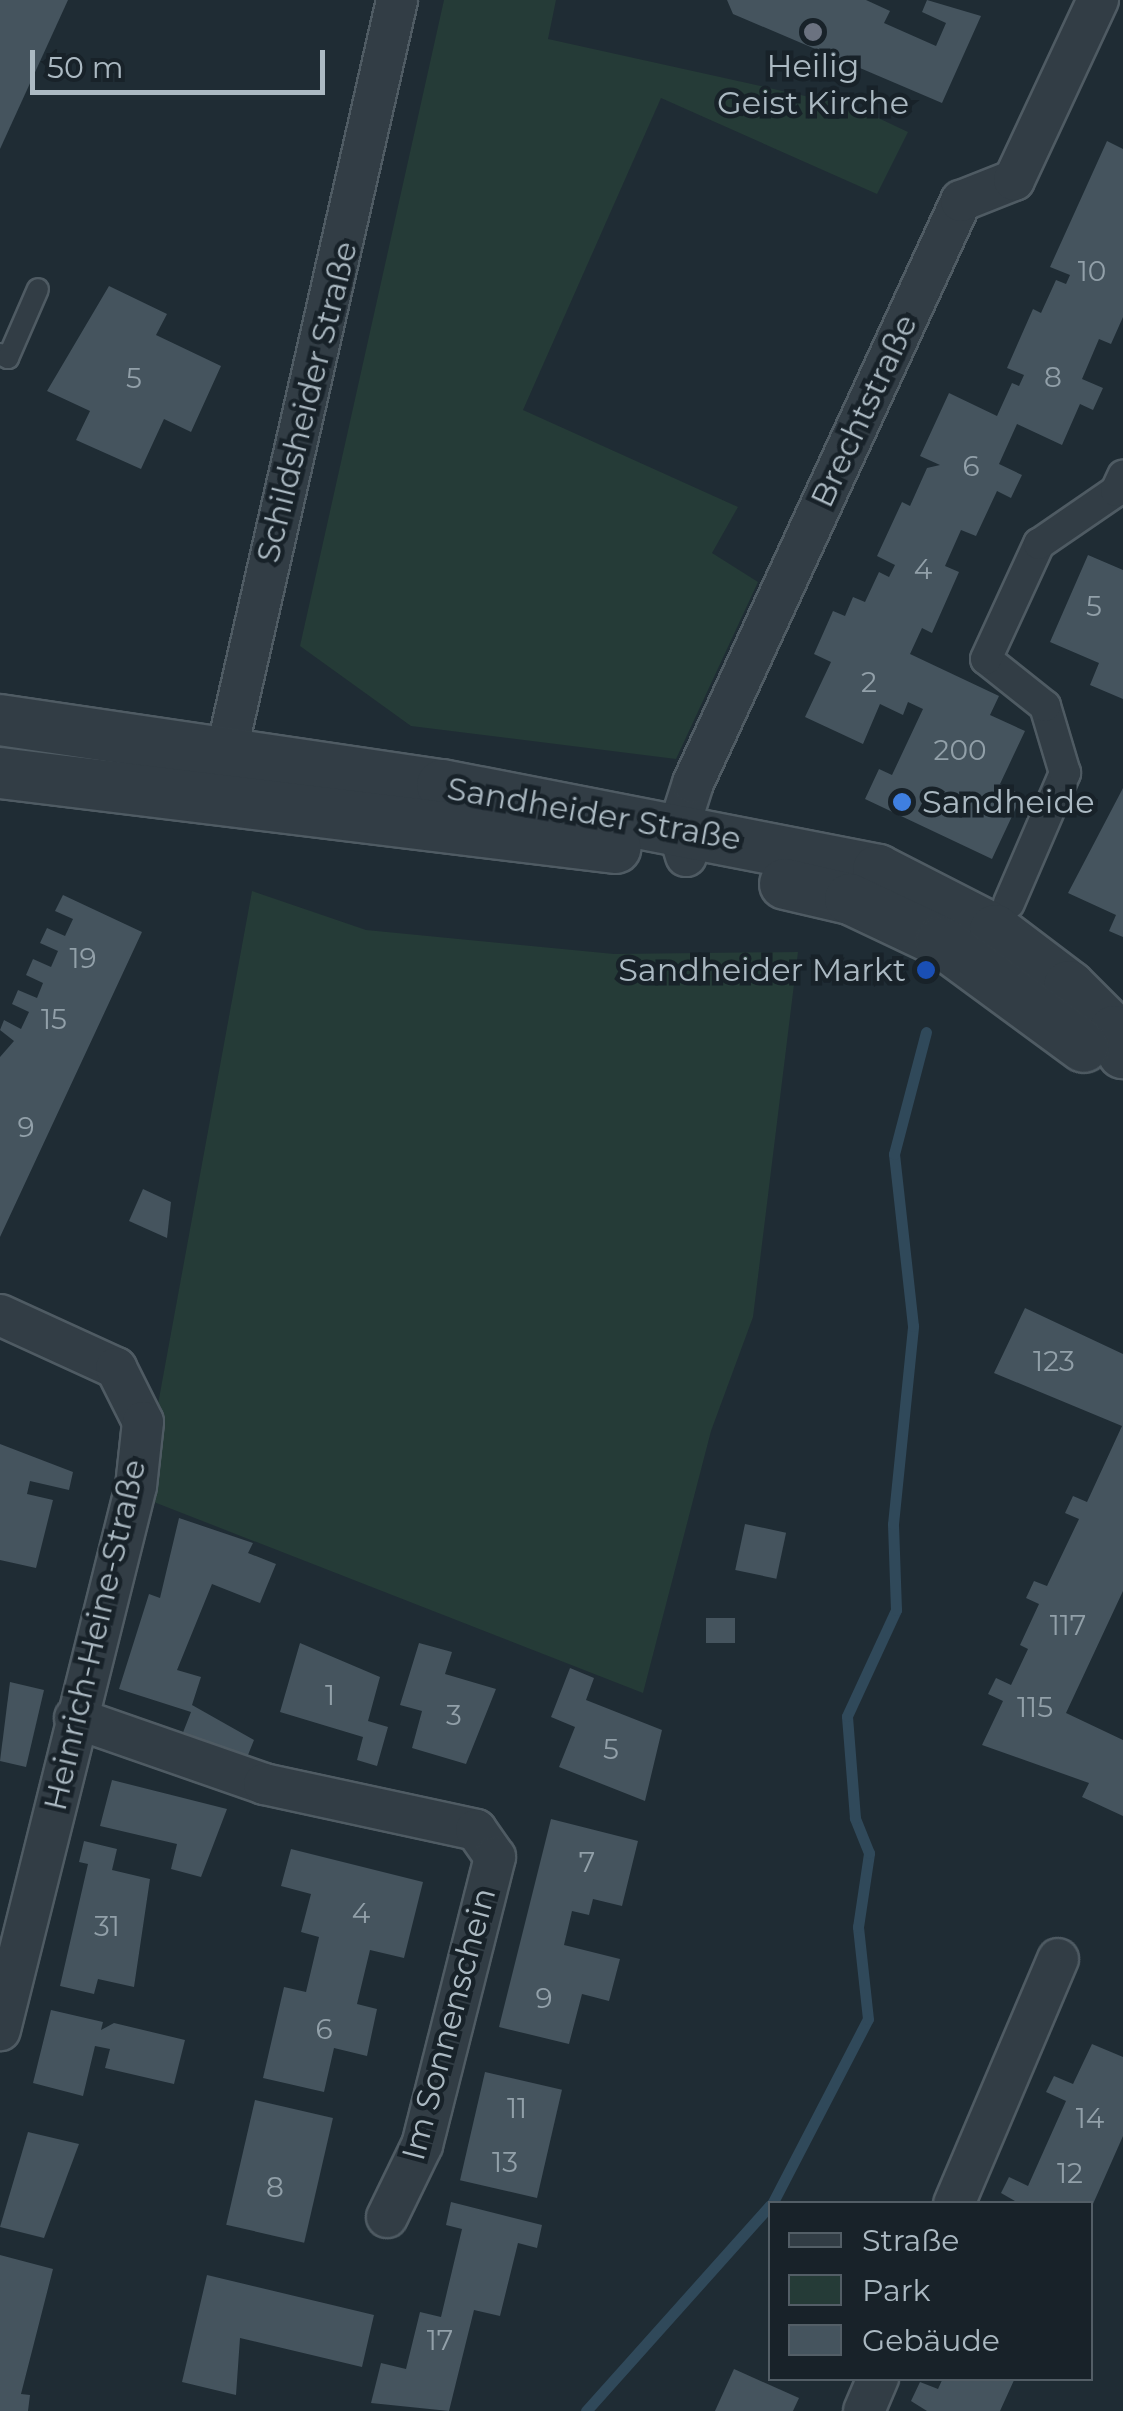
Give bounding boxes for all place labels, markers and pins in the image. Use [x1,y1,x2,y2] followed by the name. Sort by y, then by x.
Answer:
[802,21,824,43] marker: Heilig Geist Kirche
[717,48,909,123] place label: Heilig Geist Kirche
[922,783,1094,821] place label: Sandheide
[891,791,913,813] marker: Sandheide
[618,951,906,989] place label: Sandheider Markt
[915,959,937,981] marker: Sandheider Markt

